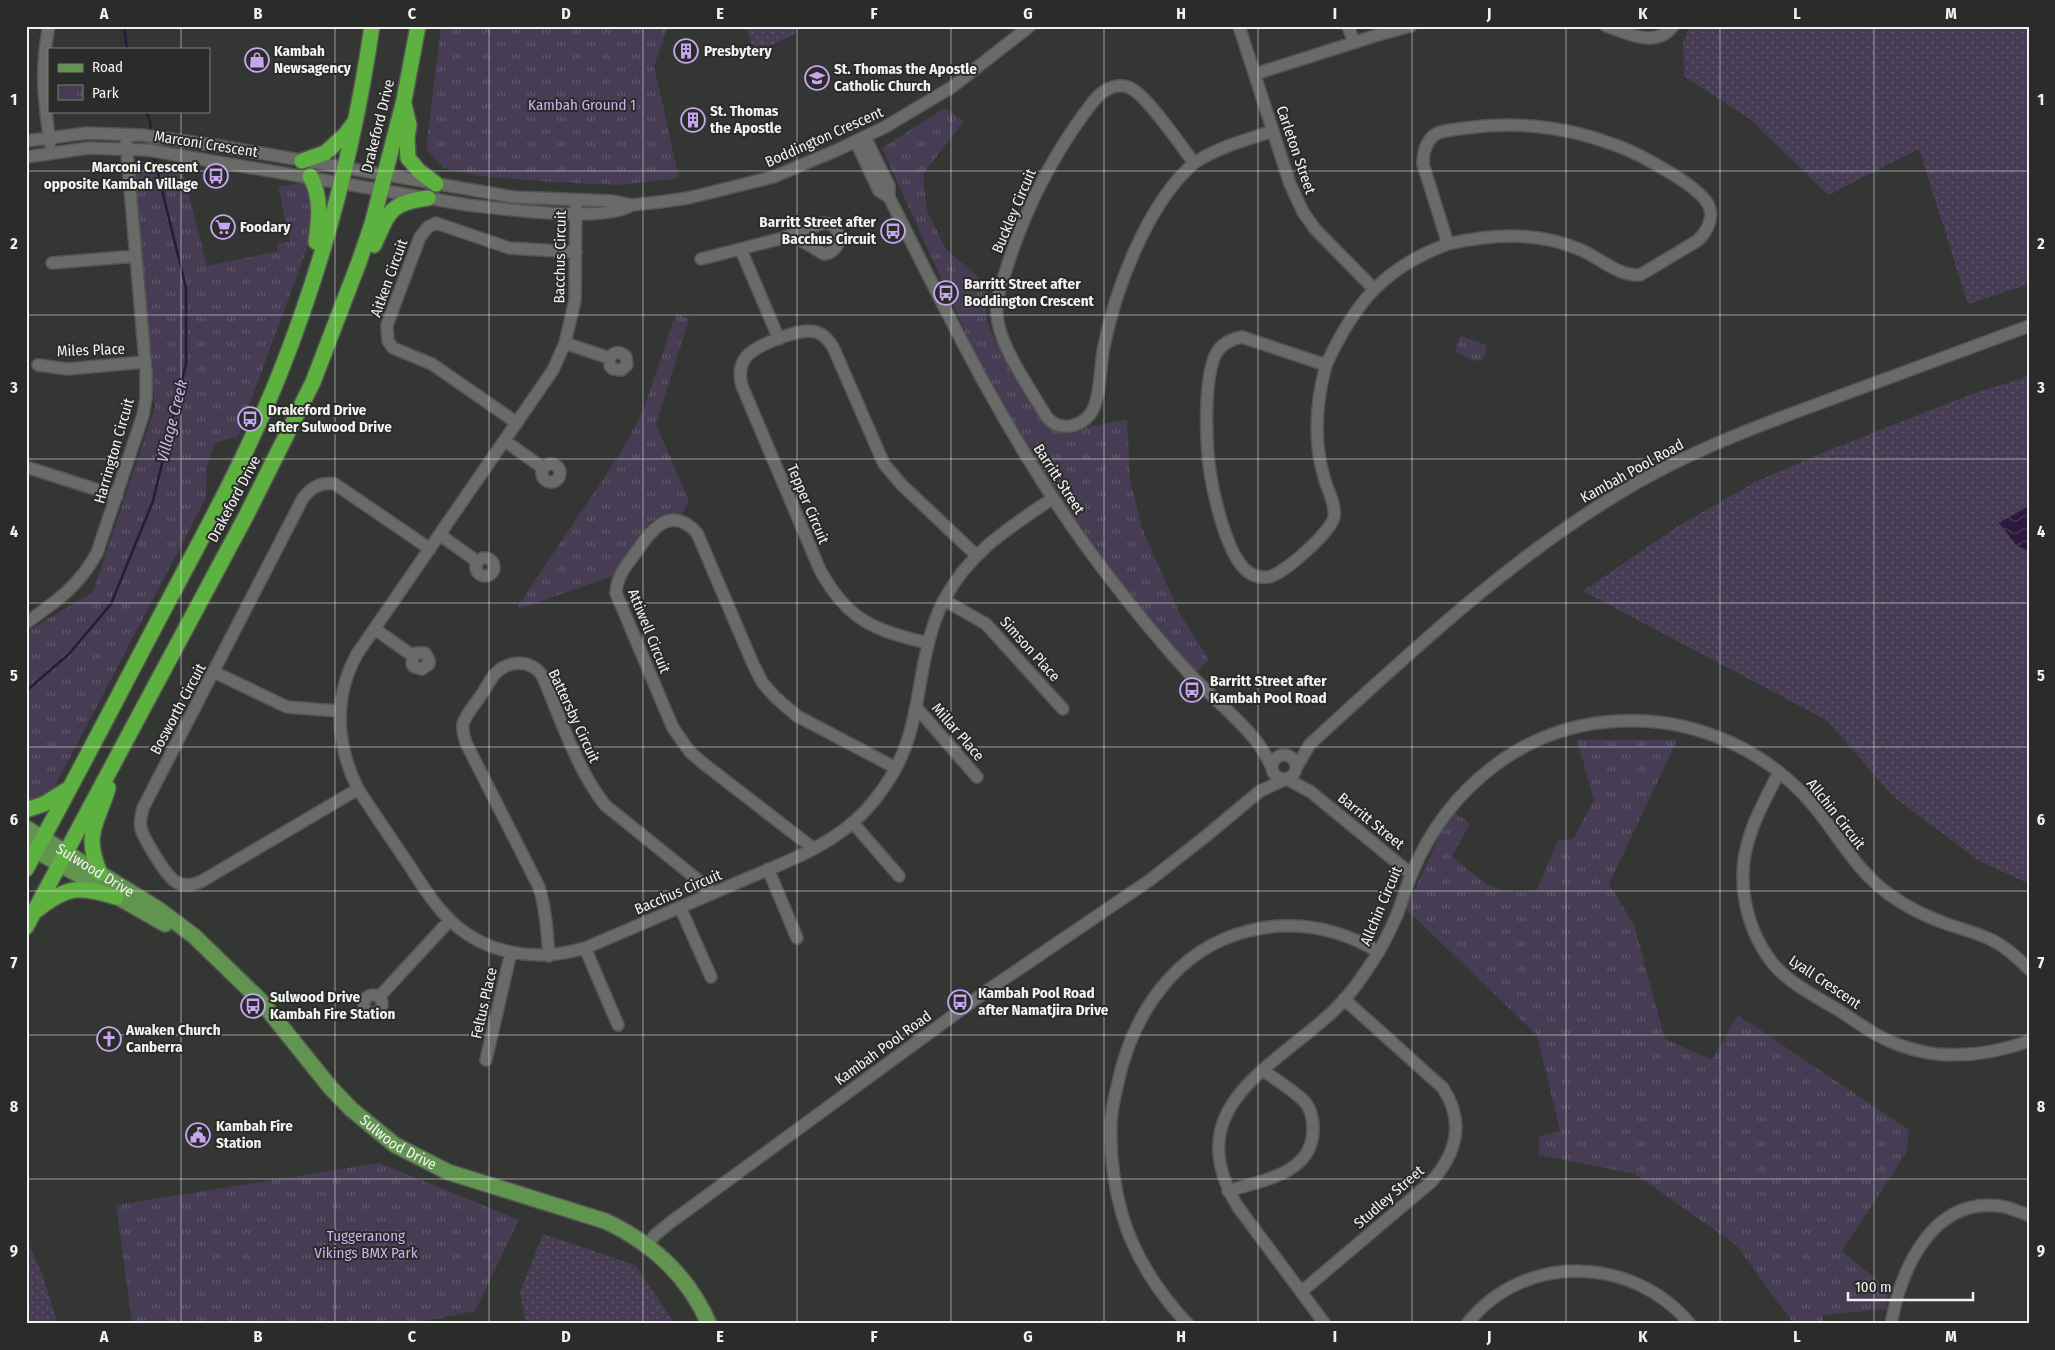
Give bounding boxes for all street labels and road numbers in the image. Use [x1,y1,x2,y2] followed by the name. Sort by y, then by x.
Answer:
[358,77,398,175] street label: Drakeford Drive
[762,103,886,171] street label: Boddington Crescent
[1272,103,1320,197] street label: Carleton Street
[153,127,259,161] street label: Marconi Crescent
[988,166,1040,256] street label: Buckley Circuit
[550,210,570,304] street label: Bacchus Circuit
[367,237,411,319] street label: Aitken Circuit
[57,340,125,360] street label: Miles Place
[90,396,138,506] street label: Harrington Circuit
[1577,435,1687,507] street label: Kambah Pool Road
[1030,441,1088,518] street label: Barritt Street
[204,453,264,545] street label: Drakeford Drive
[783,461,833,547] street label: Tepper Circuit
[624,586,674,676] street label: Attiwell Circuit
[996,613,1064,685] street label: Simson Place
[146,660,210,758] street label: Bosworth Circuit
[544,666,604,766] street label: Battersby Circuit
[928,699,988,765] street label: Millar Place
[1803,775,1869,853] street label: Allchin Circuit
[1334,789,1408,853] street label: Barritt Street
[53,840,137,901] street label: Sulwood Drive
[1356,864,1406,948] street label: Allchin Circuit
[632,866,724,918] street label: Bacchus Circuit
[1785,951,1865,1013] street label: Lyall Crescent
[467,966,501,1040] street label: Feltus Place
[831,1007,935,1089] street label: Kambah Pool Road
[356,1111,440,1174] street label: Sulwood Drive
[1350,1162,1428,1232] street label: Studley Street

